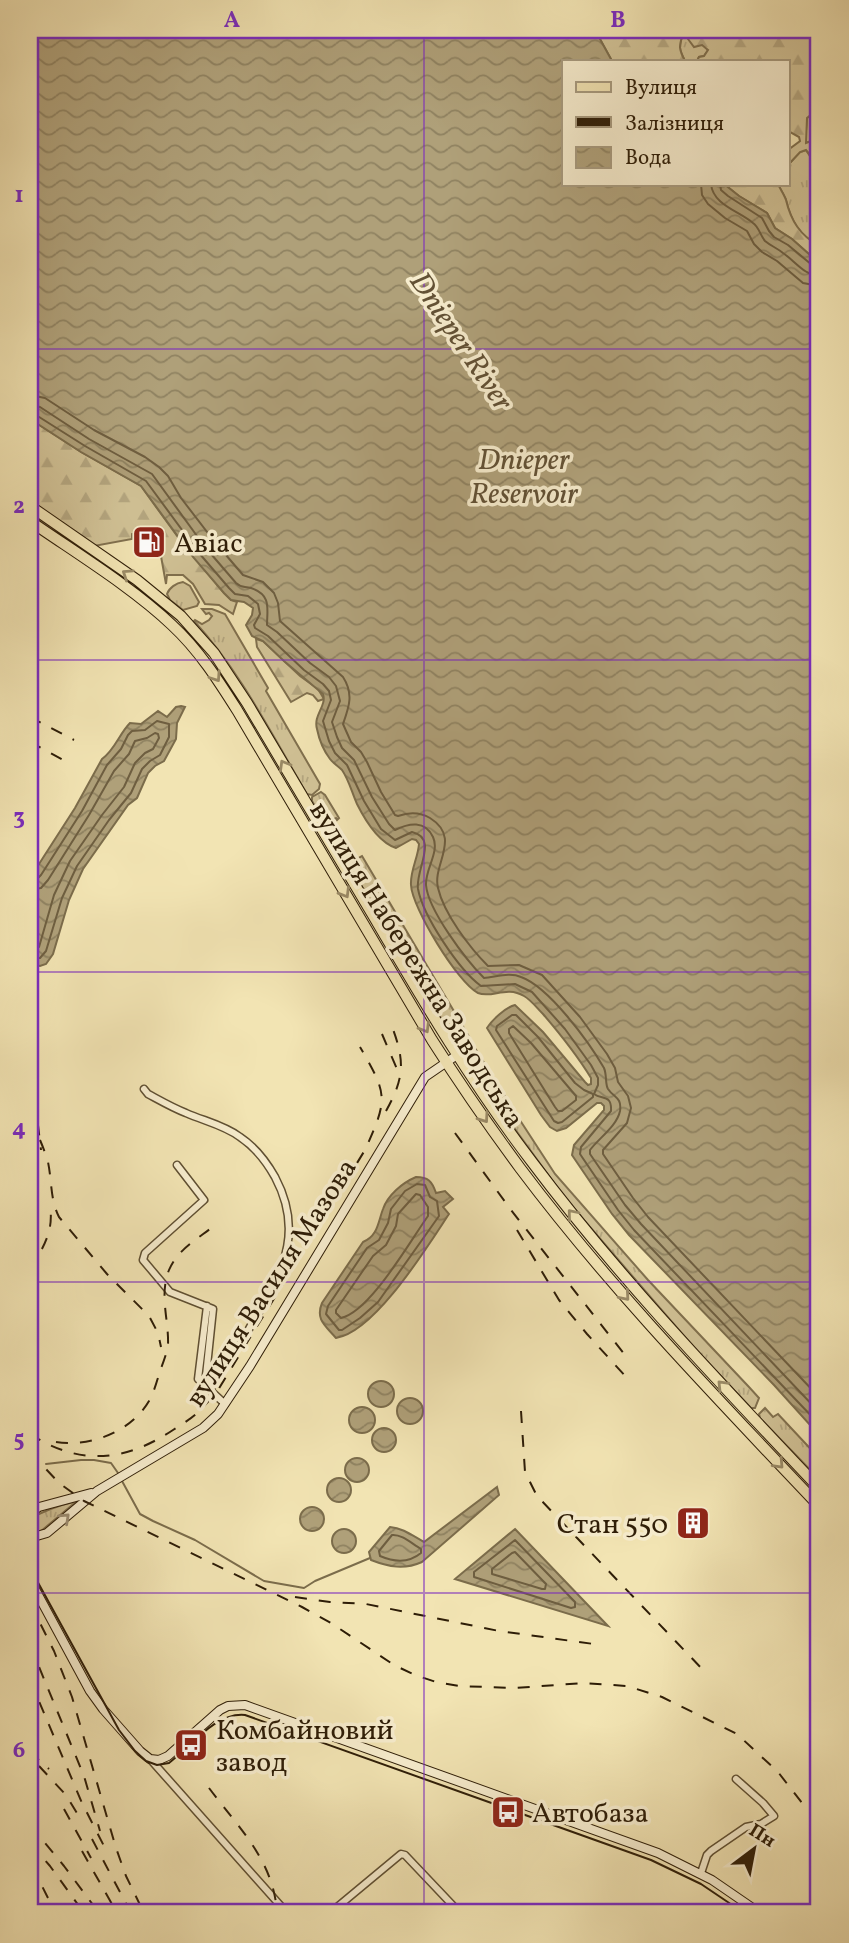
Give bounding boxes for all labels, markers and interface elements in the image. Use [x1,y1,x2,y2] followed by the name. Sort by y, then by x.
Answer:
[224,5,240,37] text: A
[610,5,626,37] text: B
[562,60,790,186] legend
[625,74,697,103] text: Вулиця
[625,110,724,139] text: Залізниця
[625,144,672,173] text: Вода
[14,180,24,212] text: 1
[398,264,523,421] water label: Dnieper River
[470,440,579,516] water label: Dnieper Reservoir
[13,491,25,523] text: 2
[130,523,168,561] fuel station icon: Авіас
[174,525,243,564] place label: Авіас
[122,570,135,582] one-way arrow
[208,669,220,682] one-way arrow
[279,760,292,772] one-way arrow
[299,795,533,1136] street label: вулиця Набережна Заводська
[13,802,25,834] text: 3
[337,885,350,898] one-way arrow
[417,1021,430,1034] one-way arrow
[476,1110,488,1123] one-way arrow
[12,1113,26,1145] text: 4
[177,1152,367,1415] street label: вулиця Василя Мазова
[568,1209,580,1222] one-way arrow
[617,1288,630,1301] one-way arrow
[717,1380,730,1393] one-way arrow
[13,1424,25,1456] text: 5
[771,1456,784,1469] one-way arrow
[674,1504,712,1542] building icon: Стан 550
[557,1506,668,1545] place label: Стан 550
[57,1514,70,1526] one-way arrow
[216,1712,394,1783] place label: Комбайновий завод
[172,1726,210,1764] bus stop icon: Комбайновий завод
[13,1735,25,1767] text: 6
[489,1793,527,1831] bus stop icon: Автобаза
[532,1795,649,1834] place label: Автобаза
[720,1814,790,1884] north arrow
[744,1818,780,1854] text: Пн

